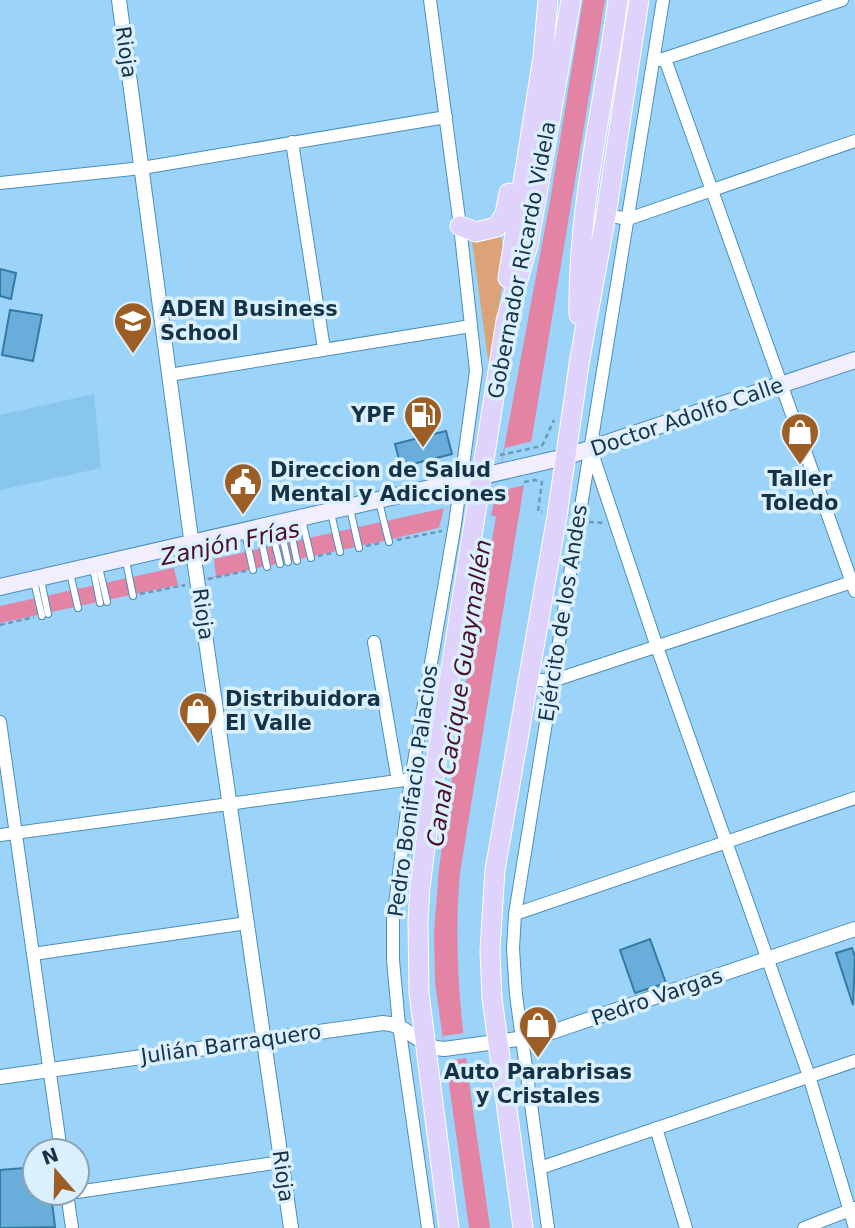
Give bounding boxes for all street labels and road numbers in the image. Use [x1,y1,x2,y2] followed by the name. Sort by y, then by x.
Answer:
[110,25,142,79] street label: Rioja
[483,119,561,401] street label: Gobernador Ricardo Videla
[588,373,786,461] street label: Doctor Adolfo Calle
[534,503,592,723] street label: Ejército de los Andes
[187,587,219,641] street label: Rioja
[383,664,443,918] street label: Pedro Bonifacio Palacios
[588,963,726,1031] street label: Pedro Vargas
[137,1019,323,1069] street label: Julián Barraquero
[267,1149,299,1203] street label: Rioja

